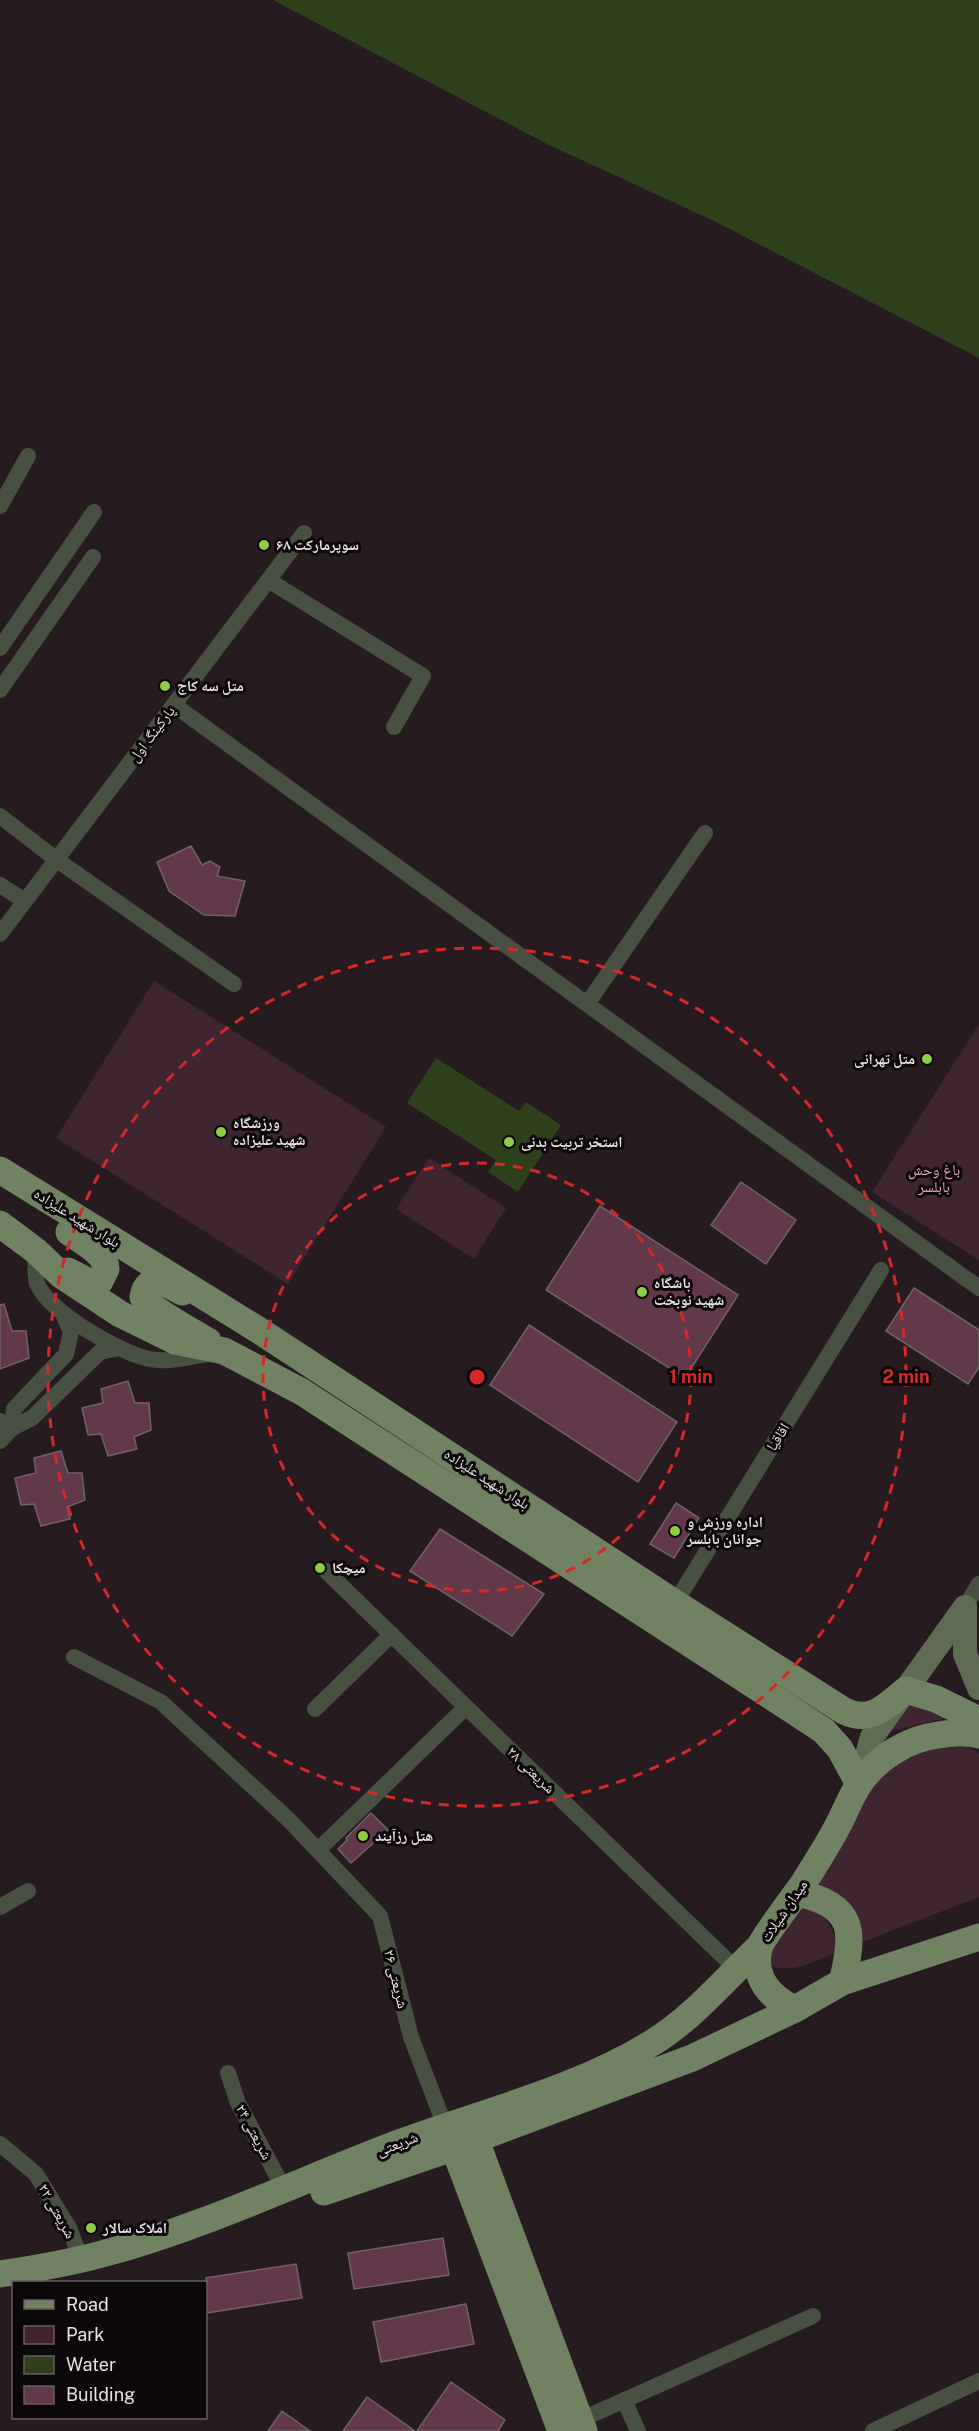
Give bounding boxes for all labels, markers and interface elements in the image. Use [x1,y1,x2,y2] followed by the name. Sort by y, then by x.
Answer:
[276,536,359,554] place label: سوپرمارکت ۶۸
[257,538,271,552] marker: سوپرمارکت ۶۸
[177,677,244,695] place label: متل سه کاج
[158,679,172,693] marker: متل سه کاج
[125,702,180,766] street label: پارکینگ اول
[854,1050,915,1068] place label: متل تهرانی
[920,1052,934,1066] marker: متل تهرانی
[233,1114,305,1149] place label: ورزشگاه شهید علیزاده
[214,1125,228,1139] marker: ورزشگاه شهید علیزاده
[521,1133,622,1151] place label: استخر تربیت بدنی
[502,1135,516,1149] marker: استخر تربیت بدنی
[908,1161,960,1196] park label: باغ وحش بابلسر
[31,1184,123,1252] street label: بلوار شهید علیزاده
[654,1274,724,1309] place label: باشگاه شهید نوبخت
[635,1285,649,1299] marker: باشگاه شهید نوبخت
[669,1366,713,1387] text: 1 min
[882,1366,930,1387] text: 2 min
[467,1367,487,1387] centre of rings
[763,1420,793,1454] street label: اقاقیا
[441,1445,533,1513] street label: بلوار شهید علیزاده
[686,1513,763,1548] place label: اداره ورزش و جوانان بابلسر
[668,1524,682,1538] marker: اداره ورزش و جوانان بابلسر
[332,1559,366,1576] place label: میچکا
[313,1561,327,1575] marker: میچکا
[502,1743,559,1798] street label: شریعتی ۲۸
[375,1827,433,1845] place label: هتل رزآیند
[356,1829,370,1843] marker: هتل رزآیند
[757,1876,812,1946] street label: میدان شیلات
[379,1948,412,2011] street label: شریعتی ۲۶
[231,2101,276,2163] street label: شریعتی ۲۴
[374,2128,421,2161] street label: شریعتی
[34,2180,80,2242] street label: شریعتی ۲۲
[102,2219,167,2236] place label: املاک سالار
[84,2221,98,2235] marker: املاک سالار
[12,2281,207,2419] legend
[66,2294,109,2315] text: Road
[66,2324,104,2345] text: Park
[66,2354,116,2375] text: Water
[66,2384,135,2405] text: Building

